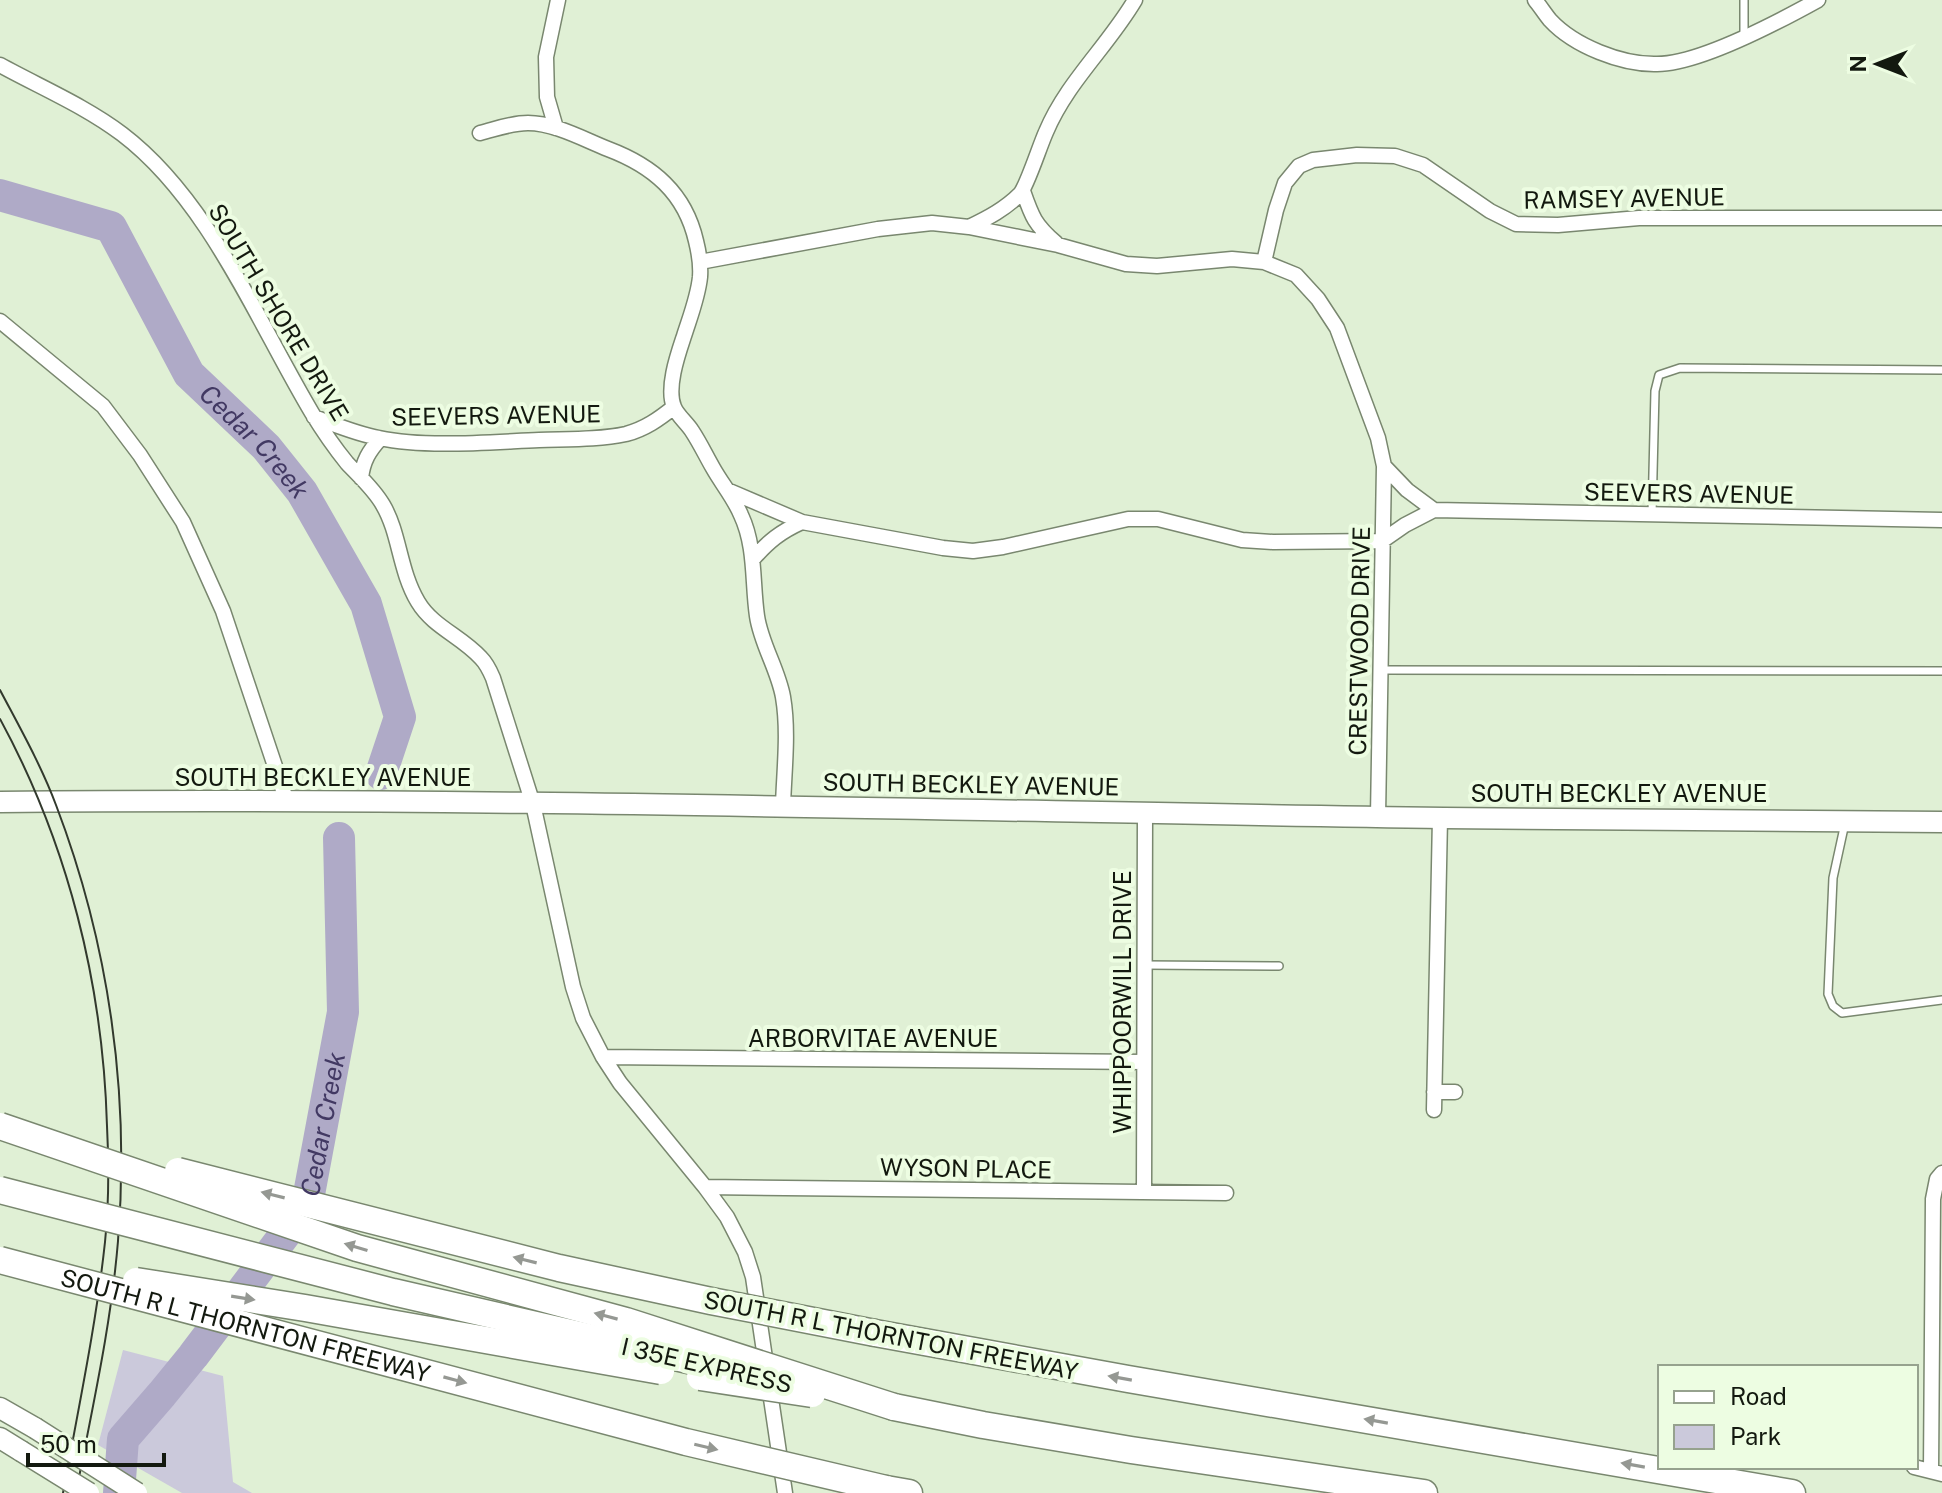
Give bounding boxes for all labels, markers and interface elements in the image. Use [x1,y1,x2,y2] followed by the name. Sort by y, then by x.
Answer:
[1838,24,1918,104] north arrow
[1845,55,1871,73] text: N
[1523,182,1725,214] street label: RAMSEY AVENUE
[203,199,355,425] street label: SOUTH SHORE DRIVE
[194,377,316,504] water label: Cedar Creek
[391,399,601,431] street label: SEEVERS AVENUE
[1584,477,1794,509] street label: SEEVERS AVENUE
[1343,526,1375,756] street label: CRESTWOOD DRIVE
[175,763,471,791] street label: SOUTH BECKLEY AVENUE
[822,767,1120,801] street label: SOUTH BECKLEY AVENUE
[1471,779,1767,807] street label: SOUTH BECKLEY AVENUE
[1108,870,1136,1134] street label: WHIPPOORWILL DRIVE
[748,1024,998,1052] street label: ARBORVITAE AVENUE
[293,1050,351,1199] water label: Cedar Creek
[880,1153,1052,1183] street label: WYSON PLACE
[261,1189,286,1201] one-way arrow
[343,1240,367,1253] one-way arrow
[512,1253,537,1265] one-way arrow
[58,1263,434,1388] street label: SOUTH R L THORNTON FREEWAY
[701,1285,1081,1385] street label: SOUTH R L THORNTON FREEWAY
[231,1292,256,1305] one-way arrow
[594,1310,619,1322] one-way arrow
[619,1332,795,1398] street label: I 35E EXPRESS
[1658,1365,1918,1469] legend
[1107,1371,1132,1383] one-way arrow
[442,1374,467,1386] one-way arrow
[1730,1382,1787,1410] text: Road
[1364,1415,1389,1427] one-way arrow
[28,1417,164,1467] scale bar
[1730,1422,1781,1450] text: Park
[40,1430,97,1458] text: 50 m
[694,1441,719,1453] one-way arrow
[1620,1458,1645,1470] one-way arrow

